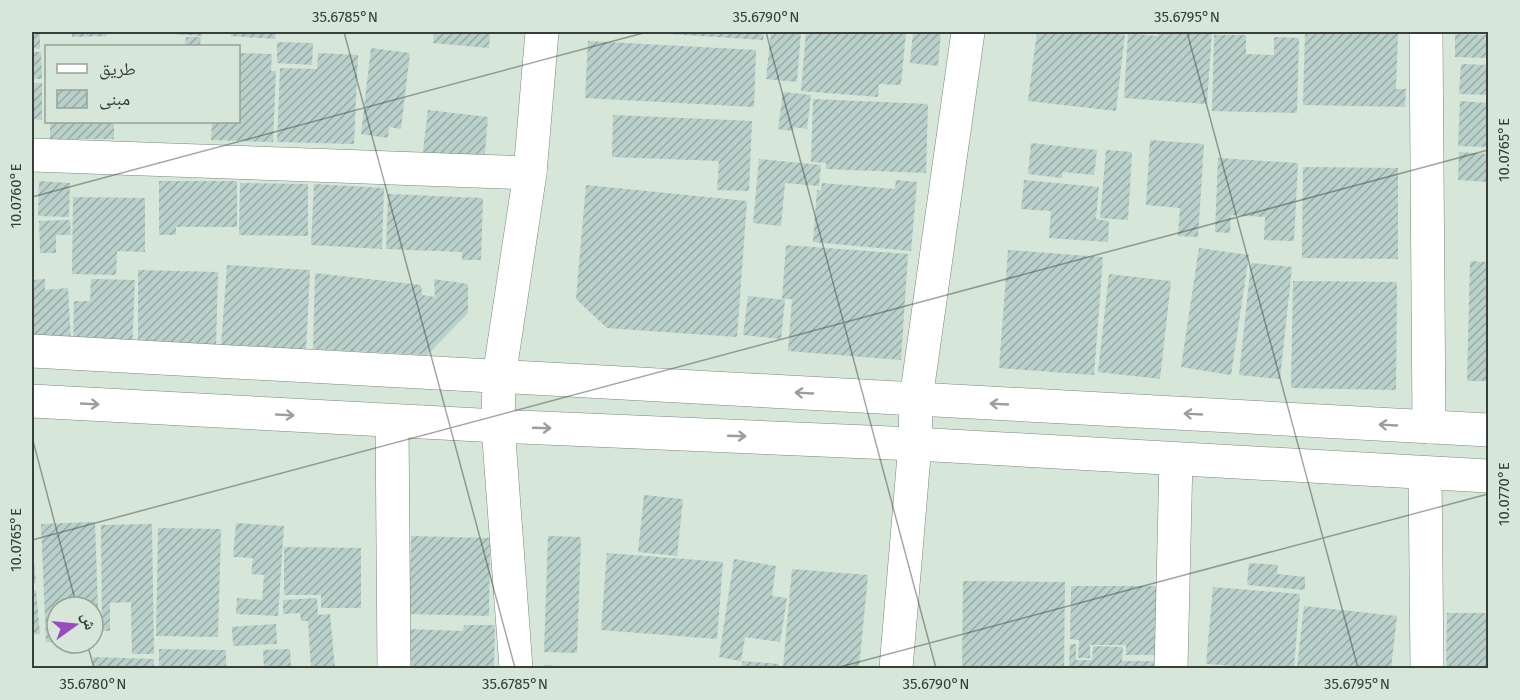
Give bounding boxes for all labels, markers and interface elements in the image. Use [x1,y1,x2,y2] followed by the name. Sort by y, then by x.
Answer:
[312,8,378,26] text: 35.6785°N
[733,8,799,26] text: 35.6790°N
[1154,8,1220,26] text: 35.6795°N
[45,45,240,123] legend
[99,58,136,80] text: طريق
[99,88,130,110] text: مبنى
[1495,118,1513,182] text: 10.0765°E
[7,164,25,228] text: 10.0760°E
[795,388,814,399] one-way arrow
[989,398,1009,409] one-way arrow
[79,399,99,410] one-way arrow
[1184,409,1204,420] one-way arrow
[274,410,294,421] one-way arrow
[1379,419,1399,430] one-way arrow
[532,423,552,434] one-way arrow
[727,431,747,442] one-way arrow
[1495,462,1513,526] text: 10.0770°E
[7,508,25,572] text: 10.0765°E
[45,595,105,655] north arrow
[78,611,100,632] text: ش
[59,675,127,693] text: 35.6780°N
[482,675,548,693] text: 35.6785°N
[903,675,969,693] text: 35.6790°N
[1324,675,1390,693] text: 35.6795°N

